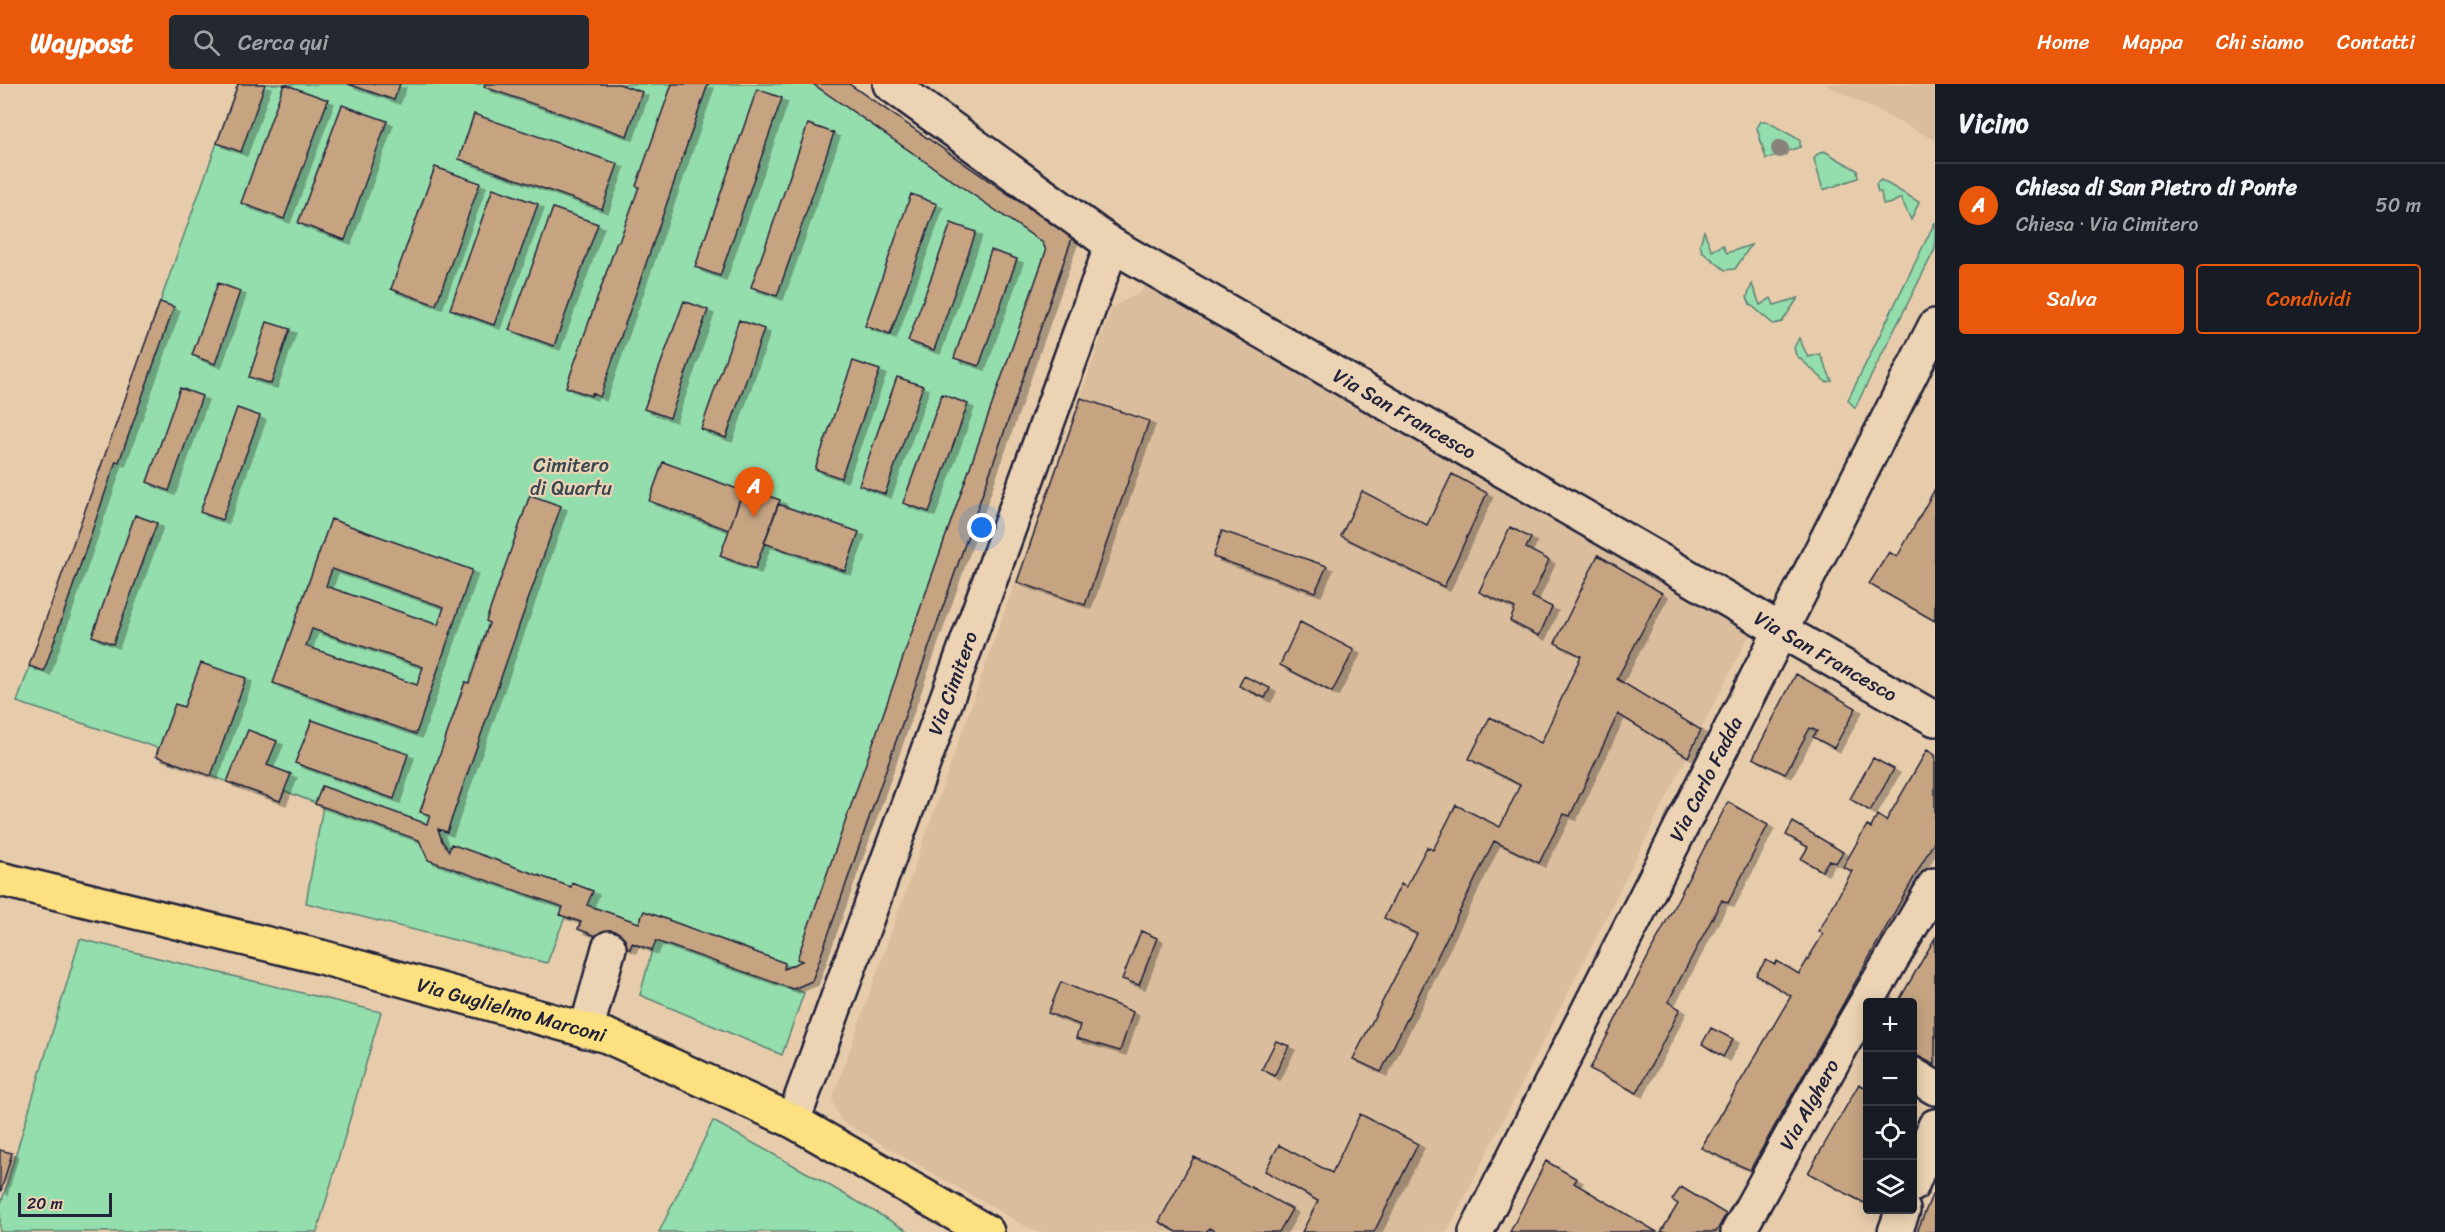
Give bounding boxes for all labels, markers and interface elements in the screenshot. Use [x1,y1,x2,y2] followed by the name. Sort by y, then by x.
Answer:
[169,15,589,69] search box
[30,18,133,67] text: Waypost
[238,23,328,62] text: Cerca qui
[2037,23,2089,61] text: Home
[2122,23,2183,61] text: Mappa
[2216,23,2304,61] text: Chi siamo
[2337,23,2415,61] text: Contatti
[190,26,223,59] icon: search
[1959,100,2029,146] text: Vicino
[2016,168,2297,207] text: Chiesa di San Pietro di Ponte
[1972,188,1985,223] text: A
[2376,188,2421,223] text: 50 m
[2016,207,2198,242] text: Chiesa · Via Cimitero
[1959,264,2184,334] button: Salva
[2196,264,2421,334] button: Condividi
[1326,358,1483,469] street label: Via San Francesco
[530,448,612,506] park label: Cimitero di Quartu
[734,468,774,517] pin: A
[967,513,996,542] your location
[1747,601,1904,711] street label: Via San Francesco
[917,626,988,740] street label: Via Cimitero
[1659,710,1752,848] street label: Via Carlo Fadda
[413,967,610,1053] street label: Via Guglielmo Marconi
[1863,998,1917,1214] map controls
[1863,998,1917,1052] button: +
[1769,1052,1849,1157] street label: Via Alghero
[1863,1052,1917,1106] button: −
[1863,1106,1917,1160] button: locate
[1863,1160,1917,1214] button: layers
[27,1189,63,1218] text: 20 m
[18,1190,112,1218] scale bar

